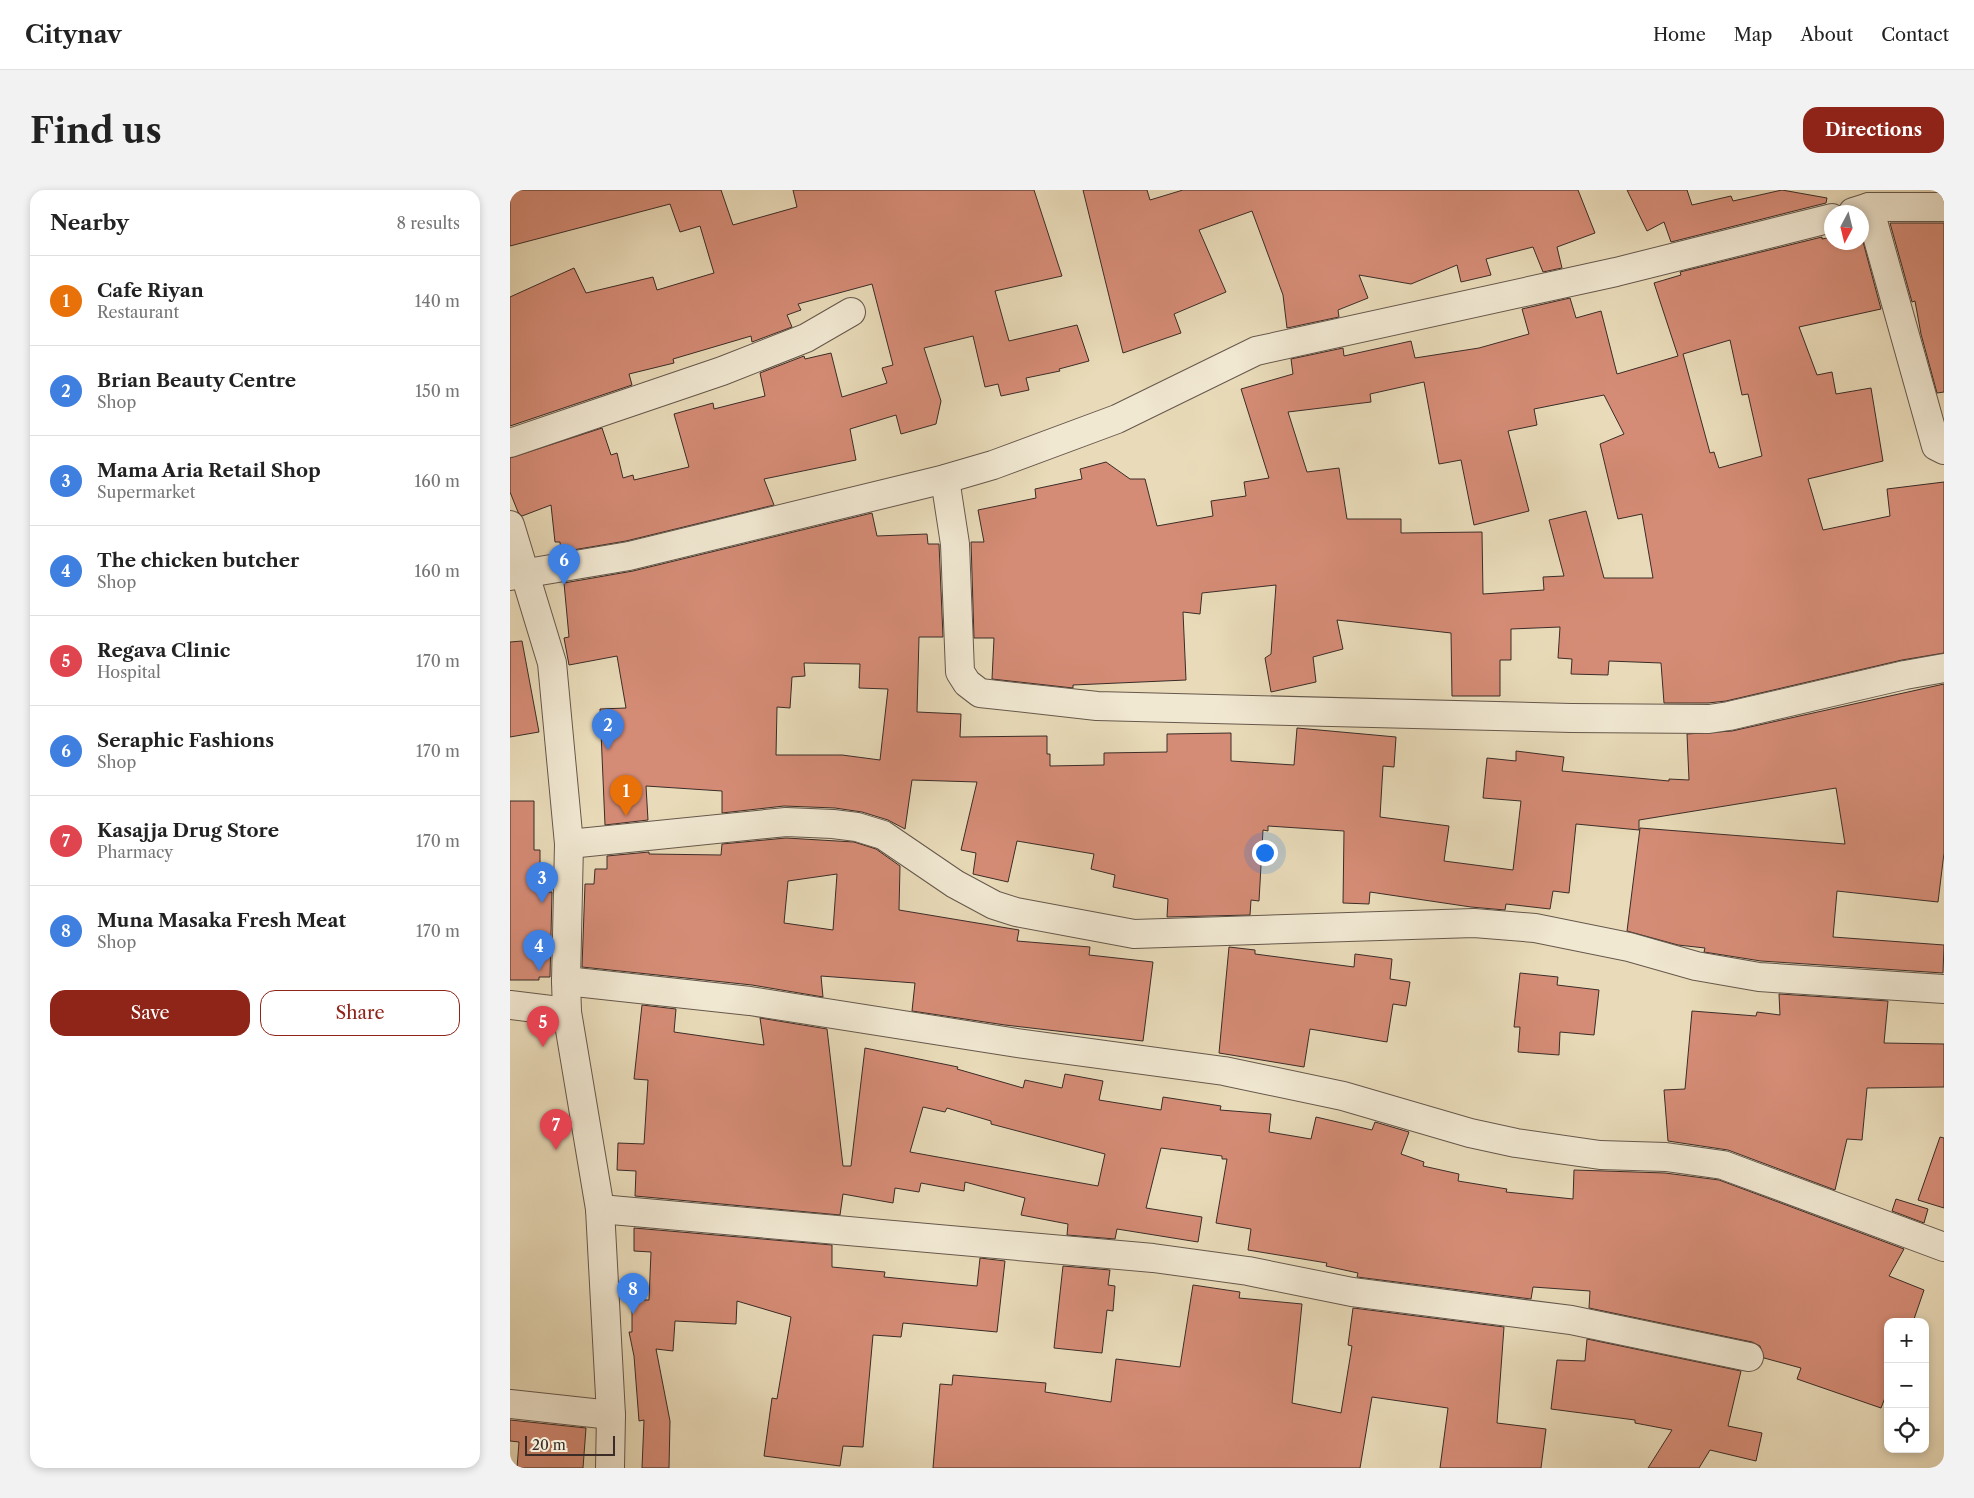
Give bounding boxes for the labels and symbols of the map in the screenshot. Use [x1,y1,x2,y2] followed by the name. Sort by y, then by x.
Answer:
[1824,205,1869,250] north arrow
[548,544,580,585] pin: 6
[592,709,624,750] pin: 2
[610,775,642,816] pin: 1
[1252,840,1278,866] your location
[526,862,558,903] pin: 3
[523,930,555,971] pin: 4
[527,1006,559,1047] pin: 5
[540,1109,572,1150] pin: 7
[617,1273,649,1314] pin: 8
[525,1433,615,1456] scale bar

